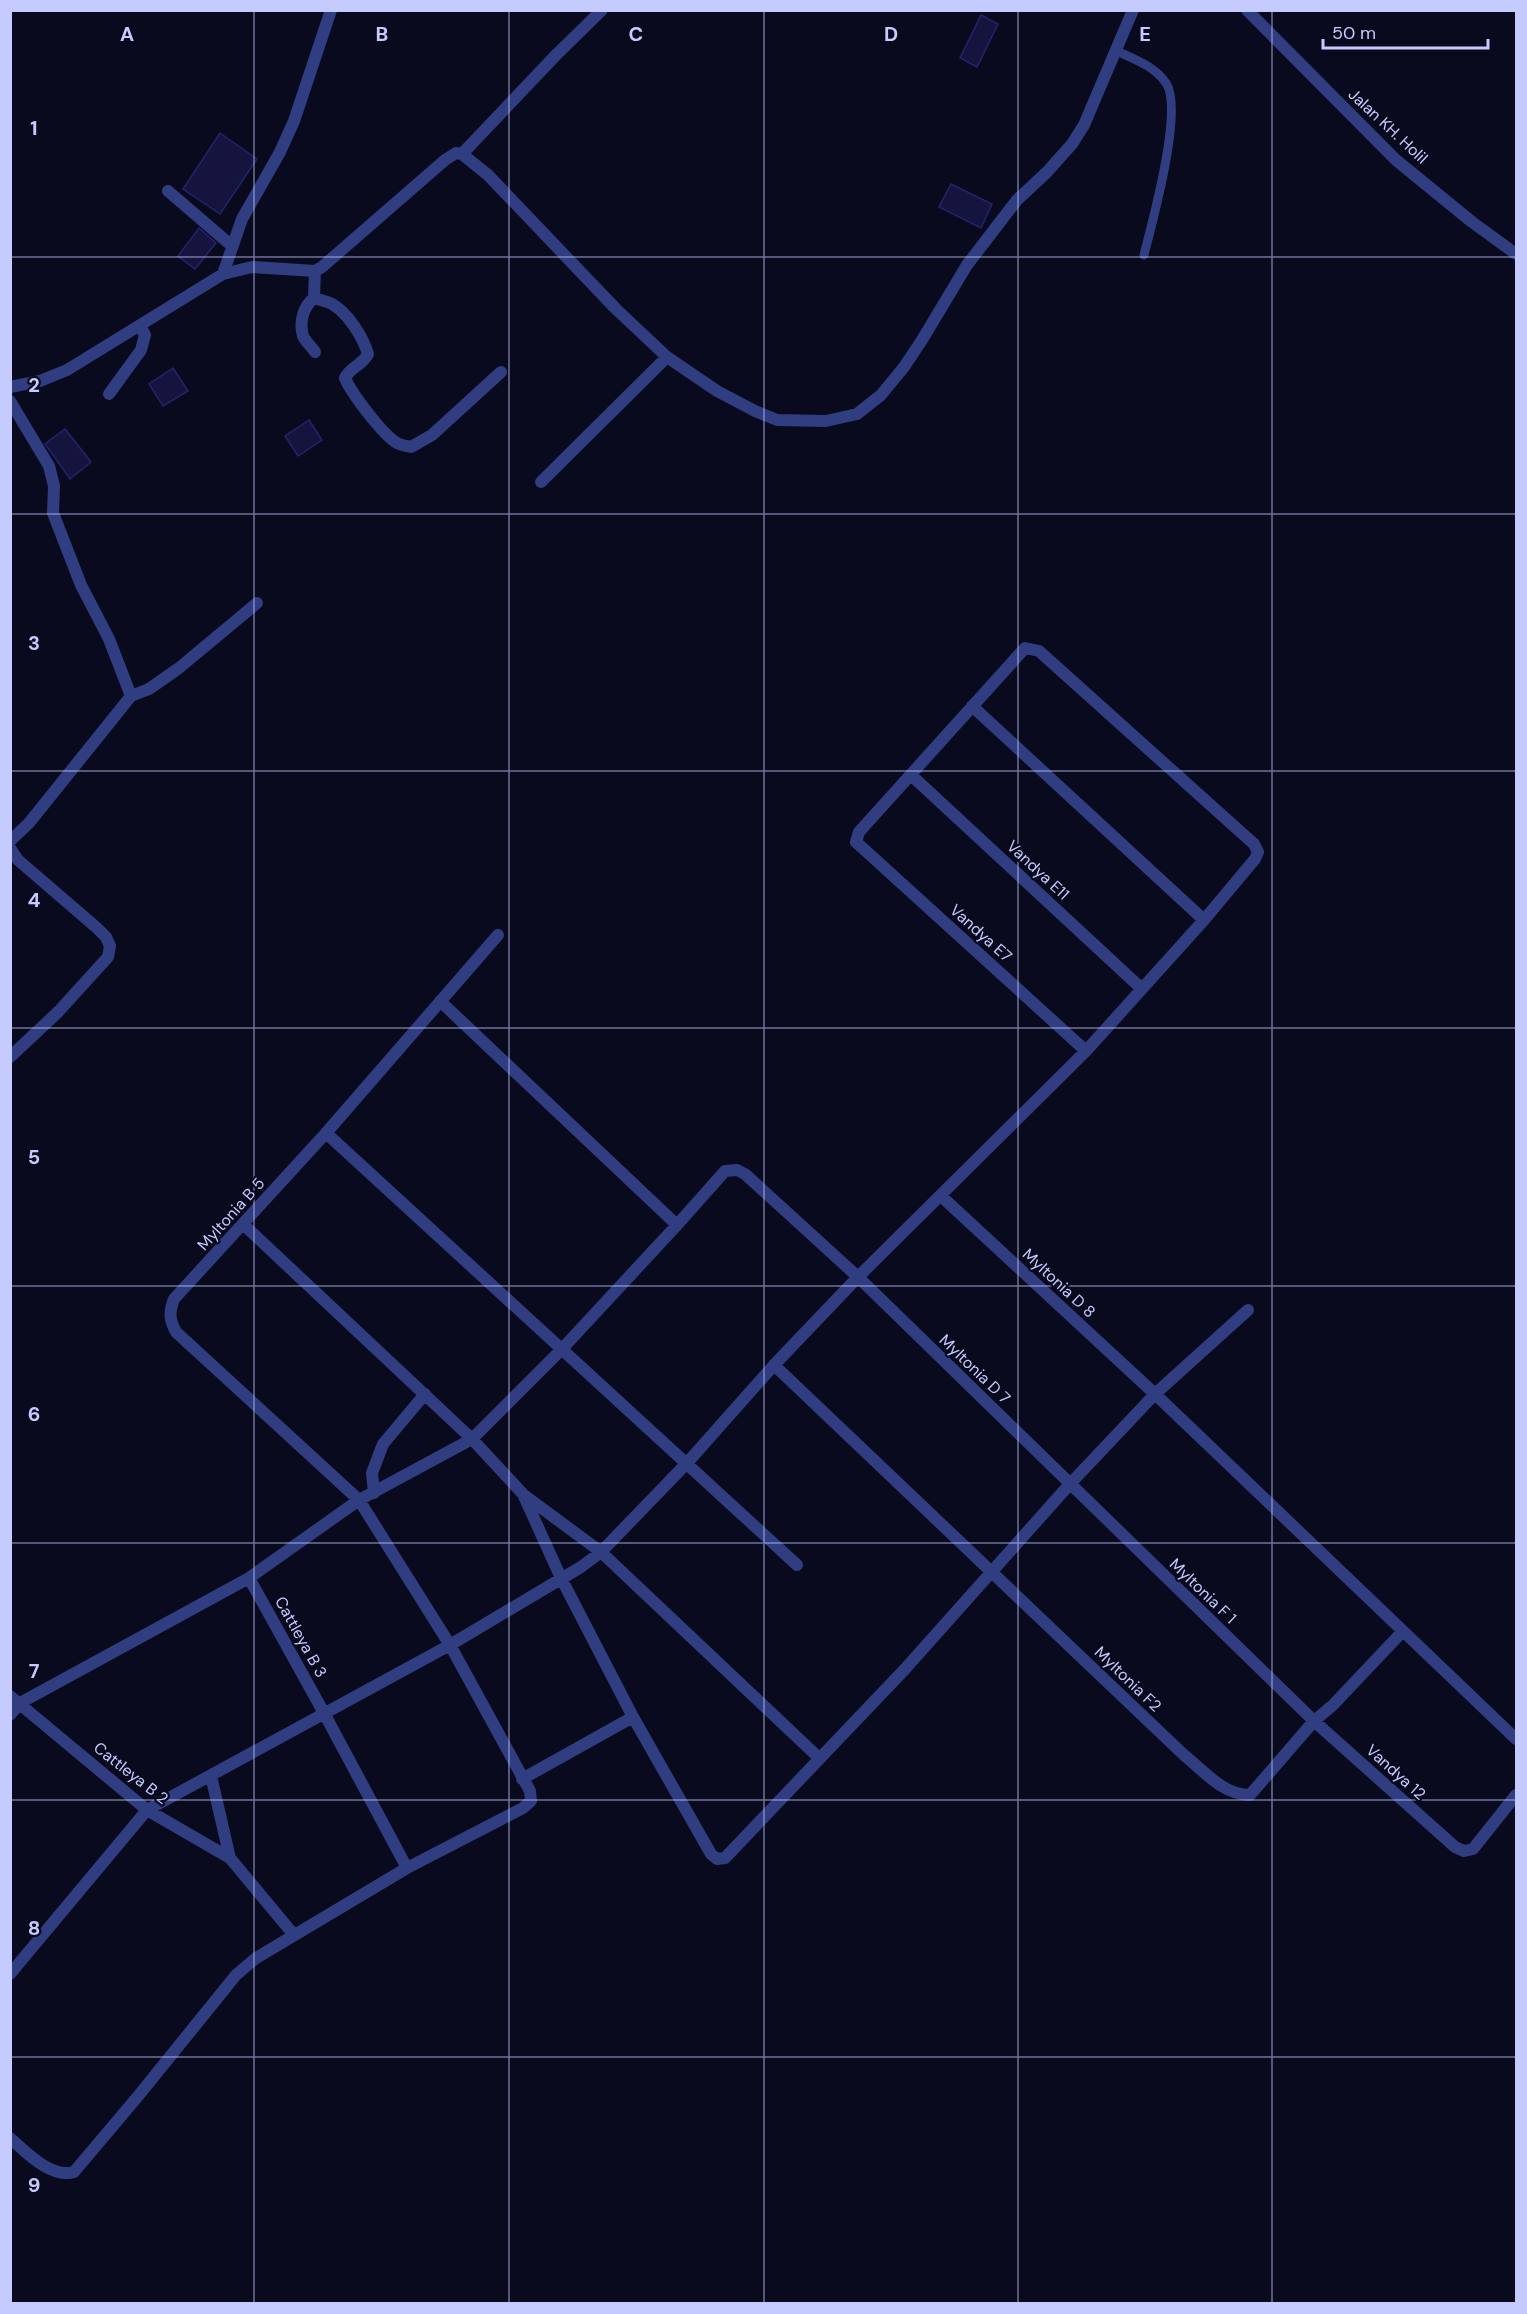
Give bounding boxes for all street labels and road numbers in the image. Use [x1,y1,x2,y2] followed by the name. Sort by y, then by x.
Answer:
[1344,84,1432,168] street label: Jalan KH. Holil
[1002,836,1074,904] street label: Vandya E11
[945,900,1017,966] street label: Vandya E7
[193,1173,269,1255] street label: Myltonia B 5
[1018,1244,1100,1322] street label: Myltonia D 8
[935,1330,1015,1408] street label: Myltonia D 7
[1165,1554,1241,1628] street label: Myltonia F 1
[270,1593,332,1681] street label: Cattleya B 3
[1090,1642,1166,1716] street label: Myltonia F2
[89,1737,173,1809] street label: Cattleya B 2
[1362,1740,1430,1804] street label: Vandya 12

